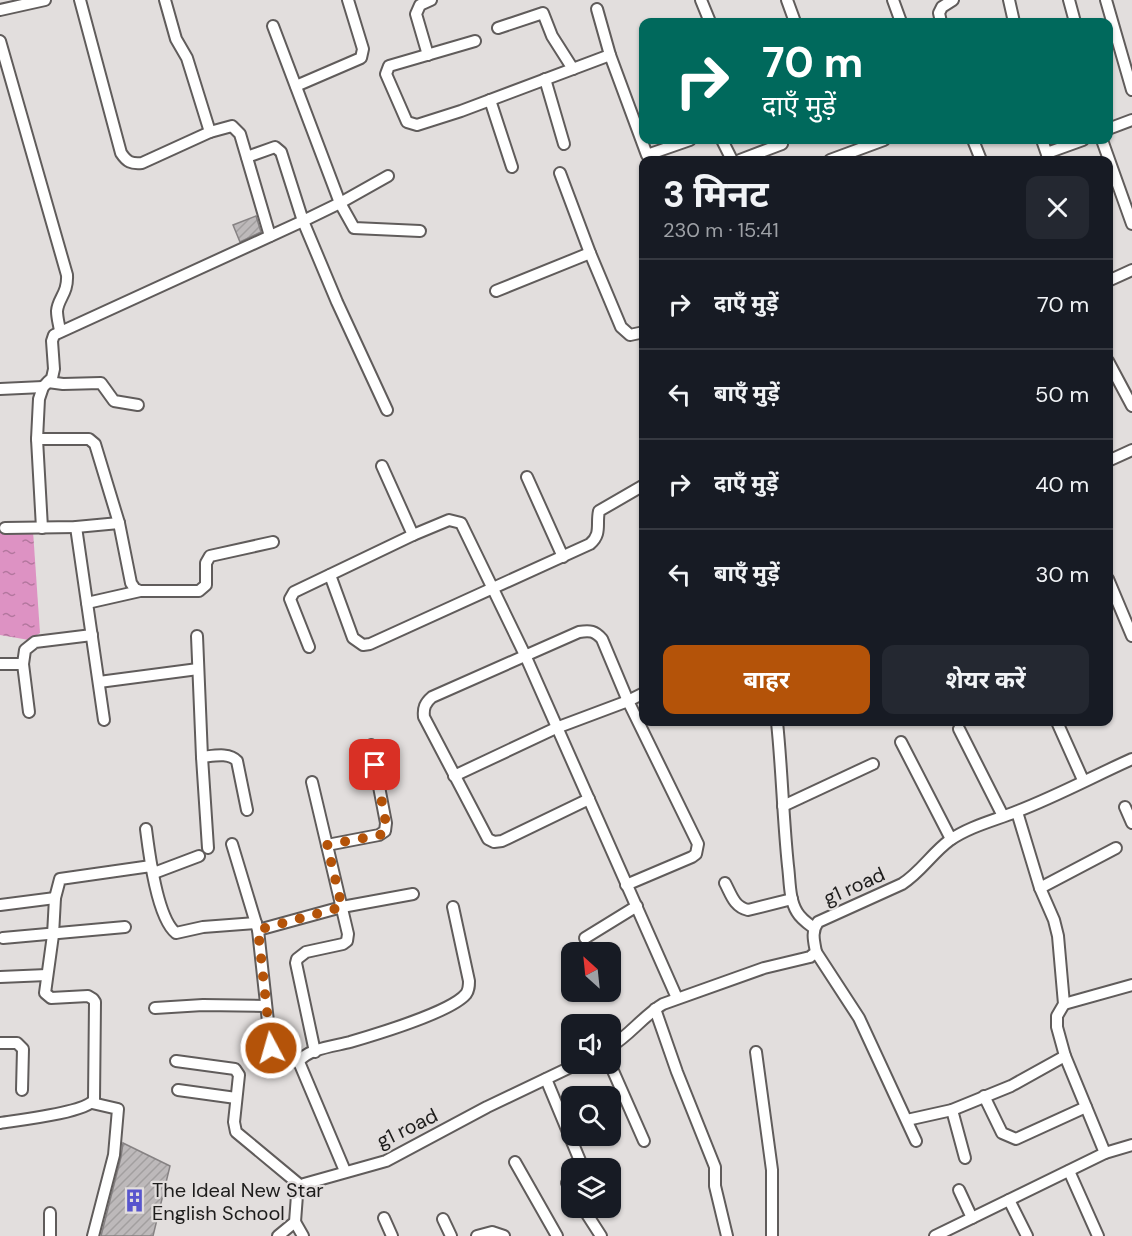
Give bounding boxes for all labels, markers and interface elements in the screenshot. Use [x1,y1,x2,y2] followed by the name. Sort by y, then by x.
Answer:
[762,35,863,90] text: 70 m
[663,42,741,120] icon: right
[762,88,836,123] text: दाएँ मुड़ें
[663,171,769,218] text: 3 मिनट
[1026,176,1089,239] button: close
[663,217,779,243] text: 230 m · 15:41
[663,288,696,321] icon: right
[714,289,778,318] text: दाएँ मुड़ें
[1037,290,1089,319] text: 70 m
[663,378,696,411] icon: left
[714,379,780,408] text: बाएँ मुड़ें
[1035,380,1089,409] text: 50 m
[663,468,696,501] icon: right
[714,469,778,498] text: दाएँ मुड़ें
[1035,470,1089,499] text: 40 m
[663,558,696,591] icon: left
[714,559,780,588] text: बाएँ मुड़ें
[1035,560,1089,589] text: 30 m
[663,645,870,714] button: बाहर
[882,645,1089,714] button: शेयर करें
[349,739,400,790] pin
[358,748,391,781] icon: arrive
[819,861,889,911] street label: g1 road
[561,942,621,1002] north arrow
[561,942,621,1218] map controls
[561,1014,621,1074] button: sound
[239,1016,303,1080] position arrow
[561,1086,621,1146] button: search
[372,1102,442,1154] street label: g1 road
[561,1158,621,1218] button: layers
[152,1177,324,1226] place label: The Ideal New Star English School
[121,1188,147,1214] building icon: The Ideal New Star English School

